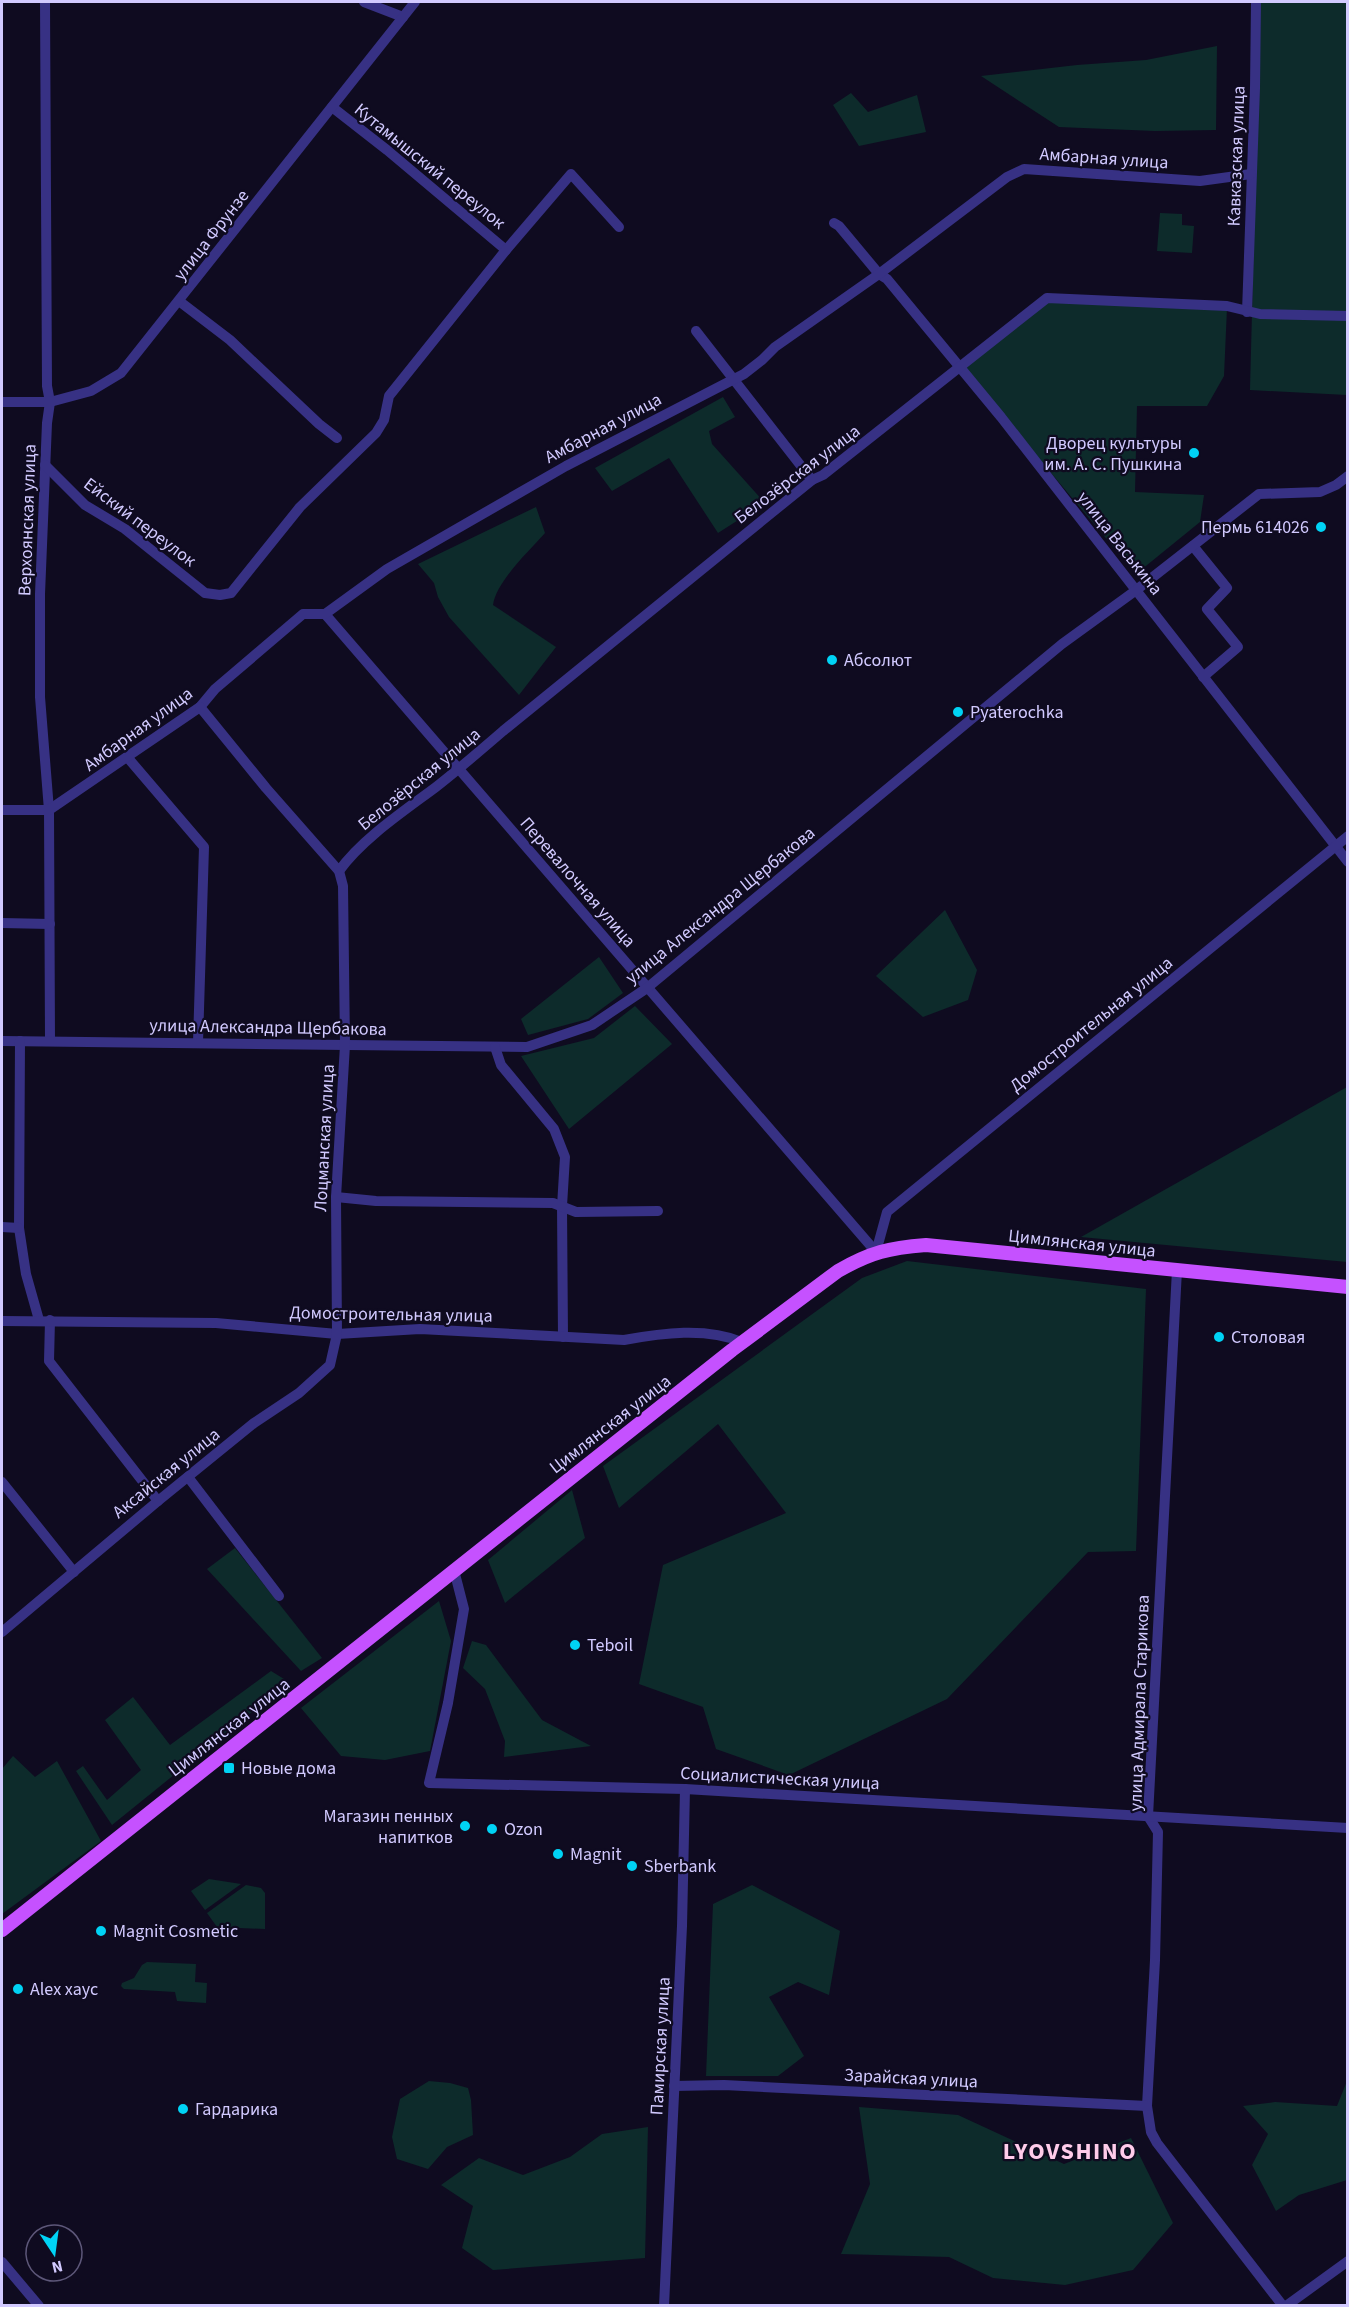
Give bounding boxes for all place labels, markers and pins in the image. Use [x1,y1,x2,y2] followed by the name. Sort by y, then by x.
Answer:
[1044,431,1182,477] place label: Дворец культуры им. А. С. Пушкина
[1187,446,1201,460] marker: Дворец культуры им. А. С. Пушкина
[1201,515,1309,540] place label: Пермь 614026
[1314,520,1328,534] marker: Пермь 614026
[844,648,912,673] place label: Абсолют
[825,653,839,667] marker: Абсолют
[970,700,1063,725] place label: Pyaterochka
[951,705,965,719] marker: Pyaterochka
[1231,1325,1305,1350] place label: Столовая
[1212,1330,1226,1344] marker: Столовая
[587,1633,633,1658] place label: Teboil
[568,1638,582,1652] marker: Teboil
[241,1756,336,1781] place label: Новые дома
[222,1761,236,1775] marker: Новые дома
[324,1804,453,1850] place label: Магазин пенных напитков
[504,1817,543,1842] place label: Ozon
[458,1819,472,1833] marker: Магазин пенных напитков
[485,1822,499,1836] marker: Ozon
[570,1842,622,1867] place label: Magnit
[551,1847,565,1861] marker: Magnit
[644,1854,716,1879] place label: Sberbank
[625,1859,639,1873] marker: Sberbank
[113,1919,238,1944] place label: Magnit Cosmetic
[94,1924,108,1938] marker: Magnit Cosmetic
[30,1977,98,2002] place label: Alex хаус
[11,1982,25,1996] marker: Alex хаус
[195,2097,278,2122] place label: Гардарика
[176,2102,190,2116] marker: Гардарика

